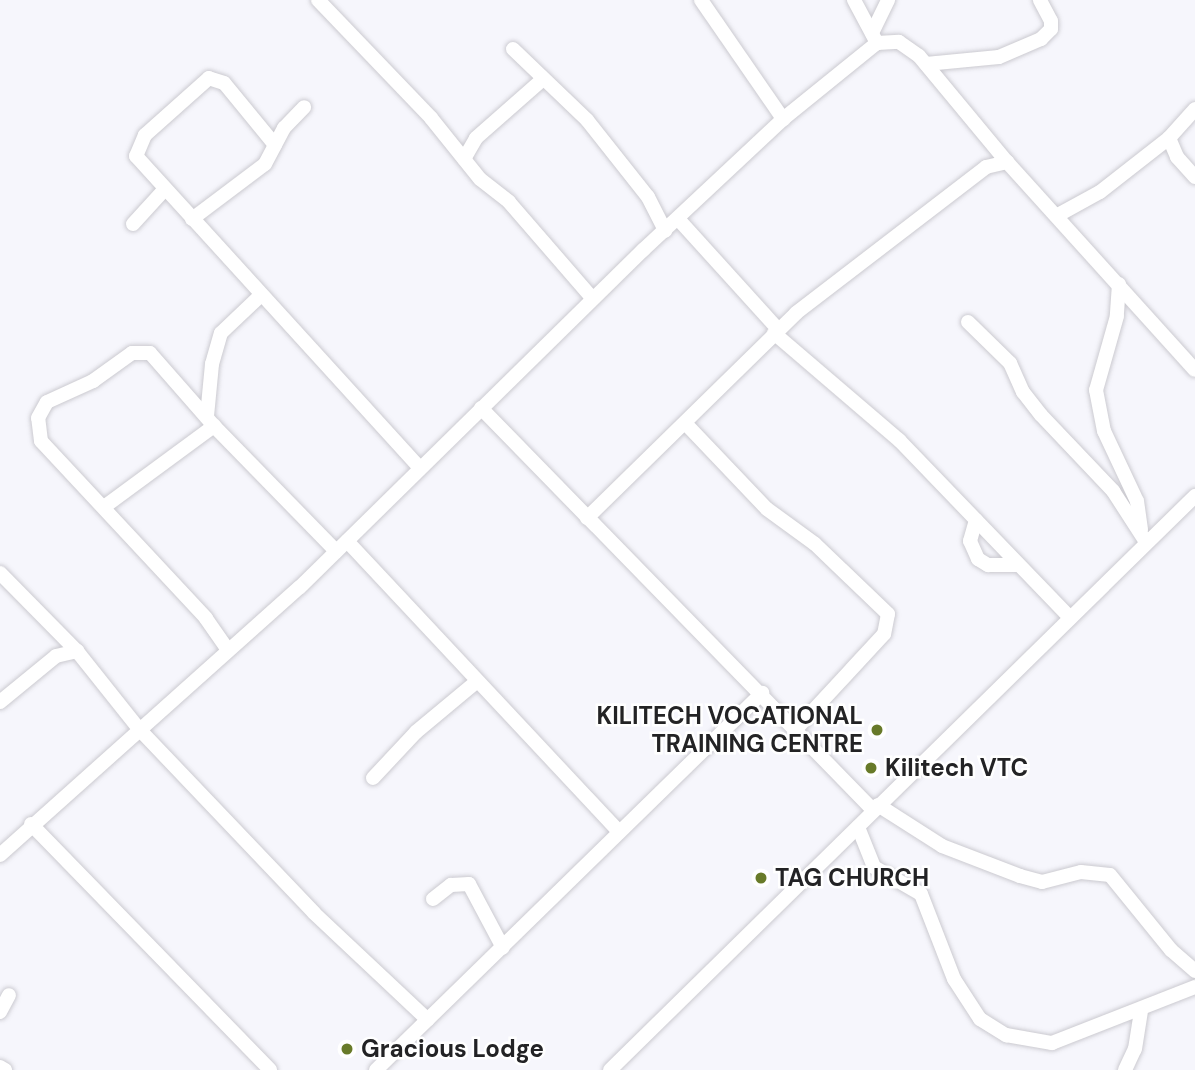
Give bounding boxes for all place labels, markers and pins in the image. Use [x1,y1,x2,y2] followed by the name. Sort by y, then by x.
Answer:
[596,702,863,758] place label: KILITECH VOCATIONAL TRAINING CENTRE
[869,722,885,738] marker: KILITECH VOCATIONAL TRAINING CENTRE
[885,754,1028,782] place label: Kilitech VTC
[863,760,879,776] marker: Kilitech VTC
[775,864,929,892] place label: TAG CHURCH
[753,870,769,886] marker: TAG CHURCH
[361,1035,544,1063] place label: Gracious Lodge
[339,1041,355,1057] marker: Gracious Lodge

